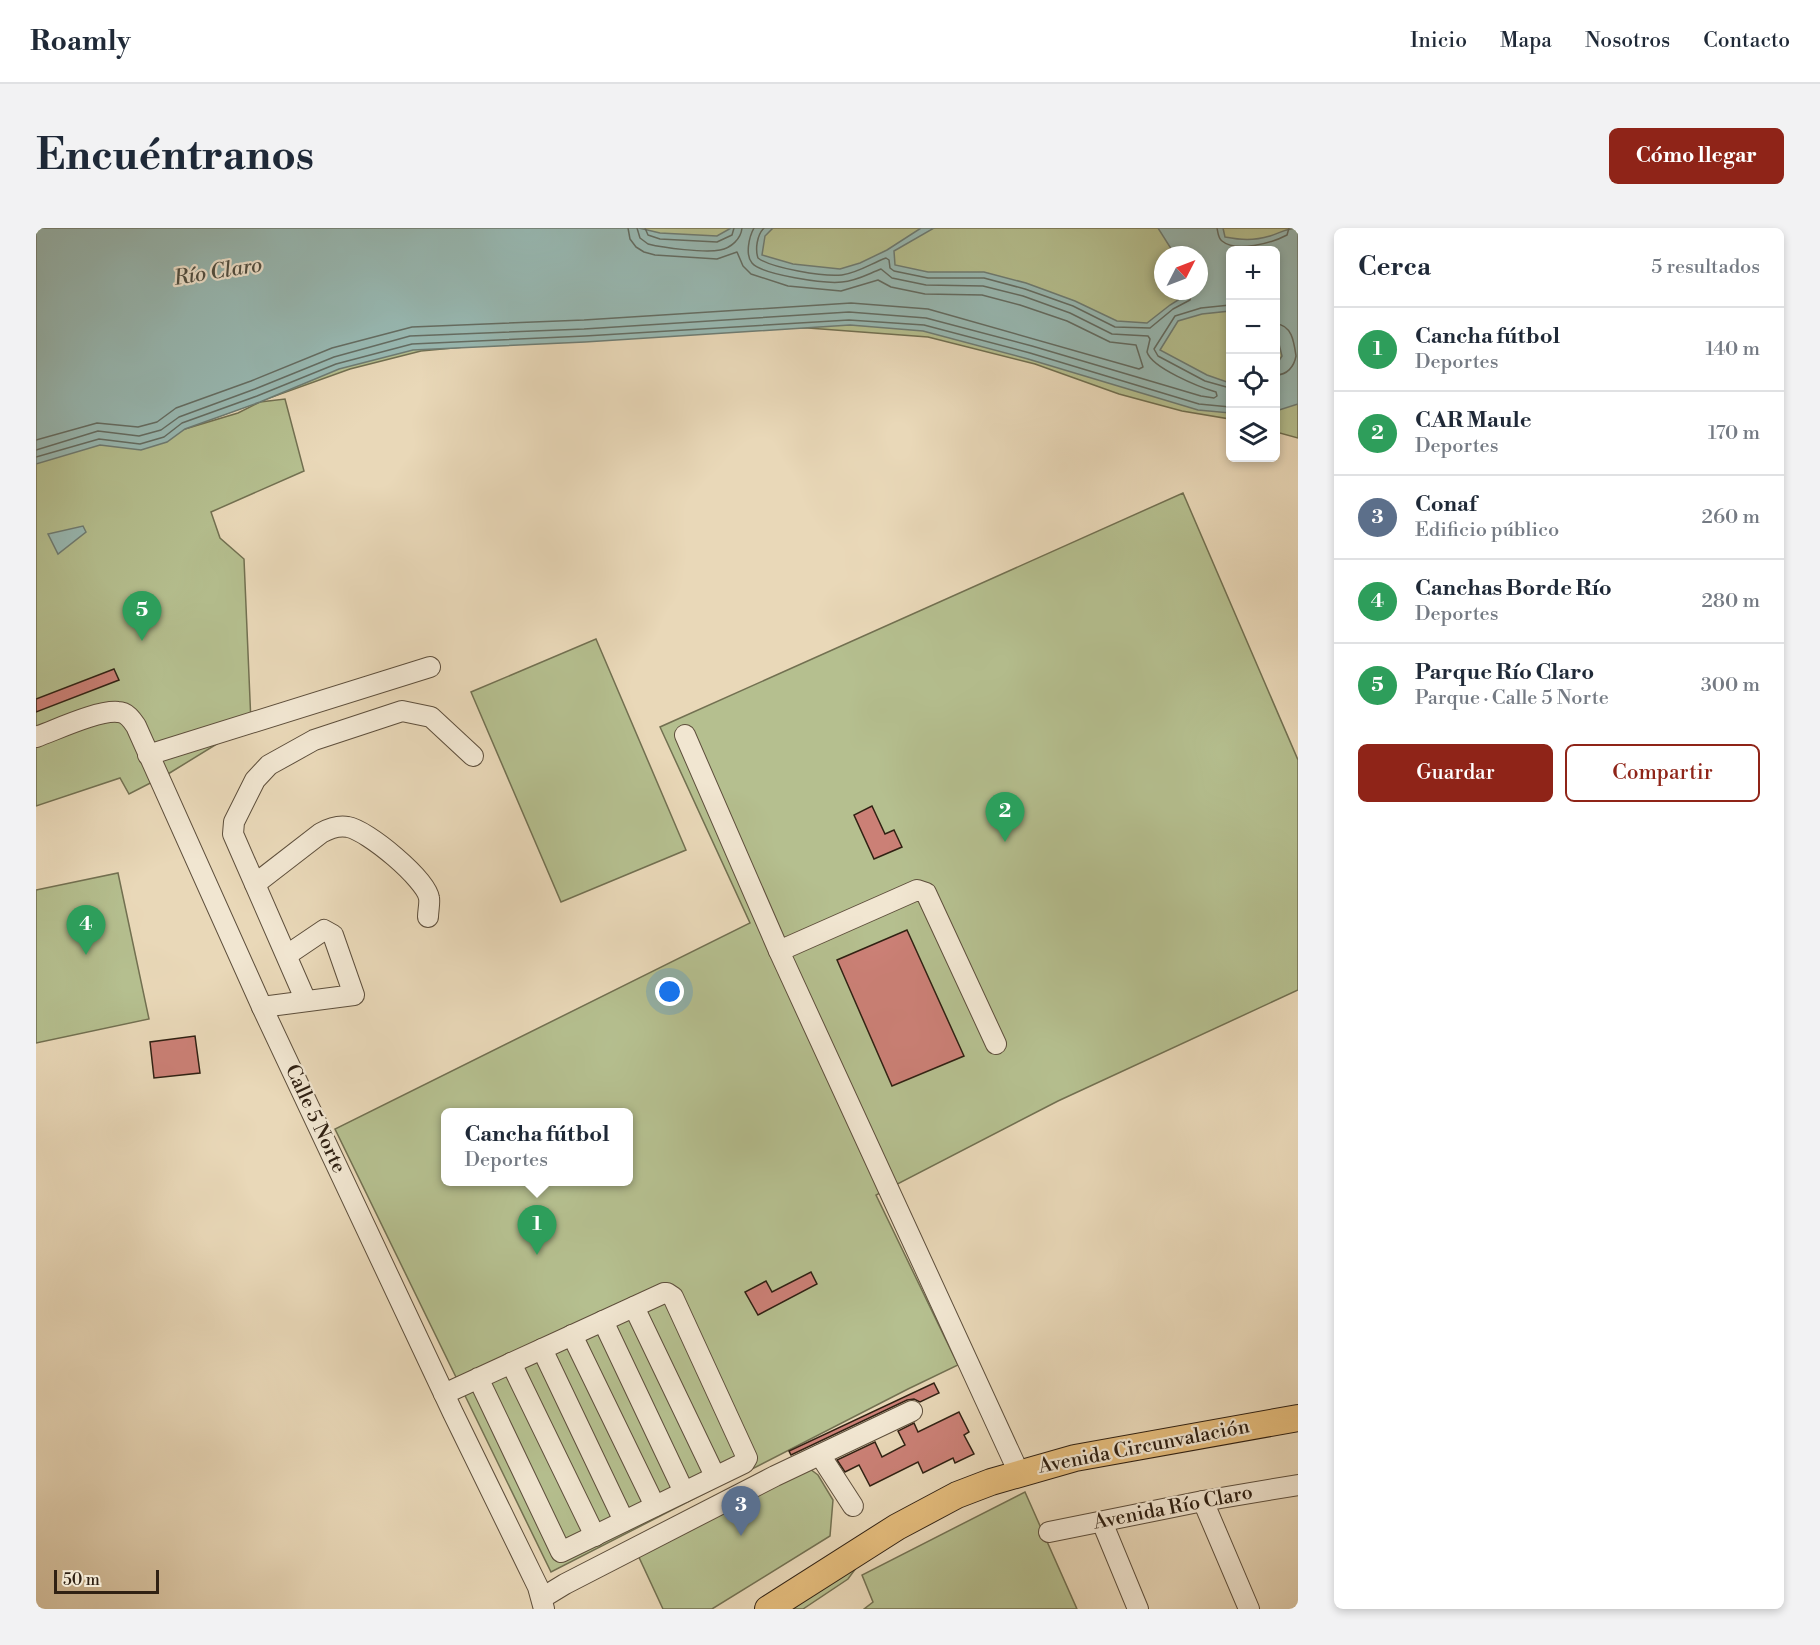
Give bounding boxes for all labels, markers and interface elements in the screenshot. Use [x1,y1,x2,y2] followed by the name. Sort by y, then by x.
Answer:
[30,24,131,59] text: Roamly
[1410,28,1467,54] text: Inicio
[1500,28,1552,54] text: Mapa
[1585,28,1670,54] text: Nosotros
[1703,28,1790,54] text: Contacto
[1609,128,1784,184] button: Cómo llegar
[36,130,314,183] text: Encuéntranos
[1154,246,1208,300] north arrow
[1226,246,1280,462] map controls
[1226,246,1280,300] button: +
[1358,251,1431,283] text: Cerca
[171,252,264,292] water label: Río Claro
[1651,255,1760,280] text: 5 resultados
[1226,300,1280,354] button: −
[1415,323,1560,350] text: Cancha fútbol
[1373,337,1382,362] text: 1
[1705,337,1760,362] text: 140 m
[1415,350,1498,375] text: Deportes
[1226,354,1280,408] button: locate
[1415,407,1532,434] text: CAR Maule
[1226,408,1280,462] button: layers
[1371,421,1384,446] text: 2
[1708,421,1760,446] text: 170 m
[1415,434,1498,459] text: Deportes
[1415,491,1477,518] text: Conaf
[1371,505,1384,530] text: 3
[1702,505,1760,530] text: 260 m
[1415,518,1559,543] text: Edificio público
[1415,575,1612,602] text: Canchas Borde Río
[1371,589,1384,614] text: 4
[1701,589,1760,614] text: 280 m
[122,592,162,641] pin: 5
[1415,602,1498,627] text: Deportes
[1415,659,1594,686] text: Parque Río Claro
[1371,673,1384,698] text: 5
[1701,673,1760,698] text: 300 m
[1415,686,1609,711] text: Parque · Calle 5 Norte
[1358,744,1553,802] button: Guardar
[1565,744,1760,802] button: Compartir
[986,792,1024,842] pin: 2
[67,906,106,955] pin: 4
[655,977,684,1006] your location
[279,1061,351,1177] street label: Calle 5 Norte
[441,1108,633,1186] popup
[465,1121,609,1148] text: Cancha fútbol
[465,1148,548,1173] text: Deportes
[518,1206,556,1255] pin: 1
[1035,1414,1252,1480] street label: Avenida Circunvalación
[1090,1480,1255,1536] street label: Avenida Río Claro
[722,1486,760,1536] pin: 3
[54,1567,159,1594] scale bar
[63,1570,100,1590] text: 50 m

